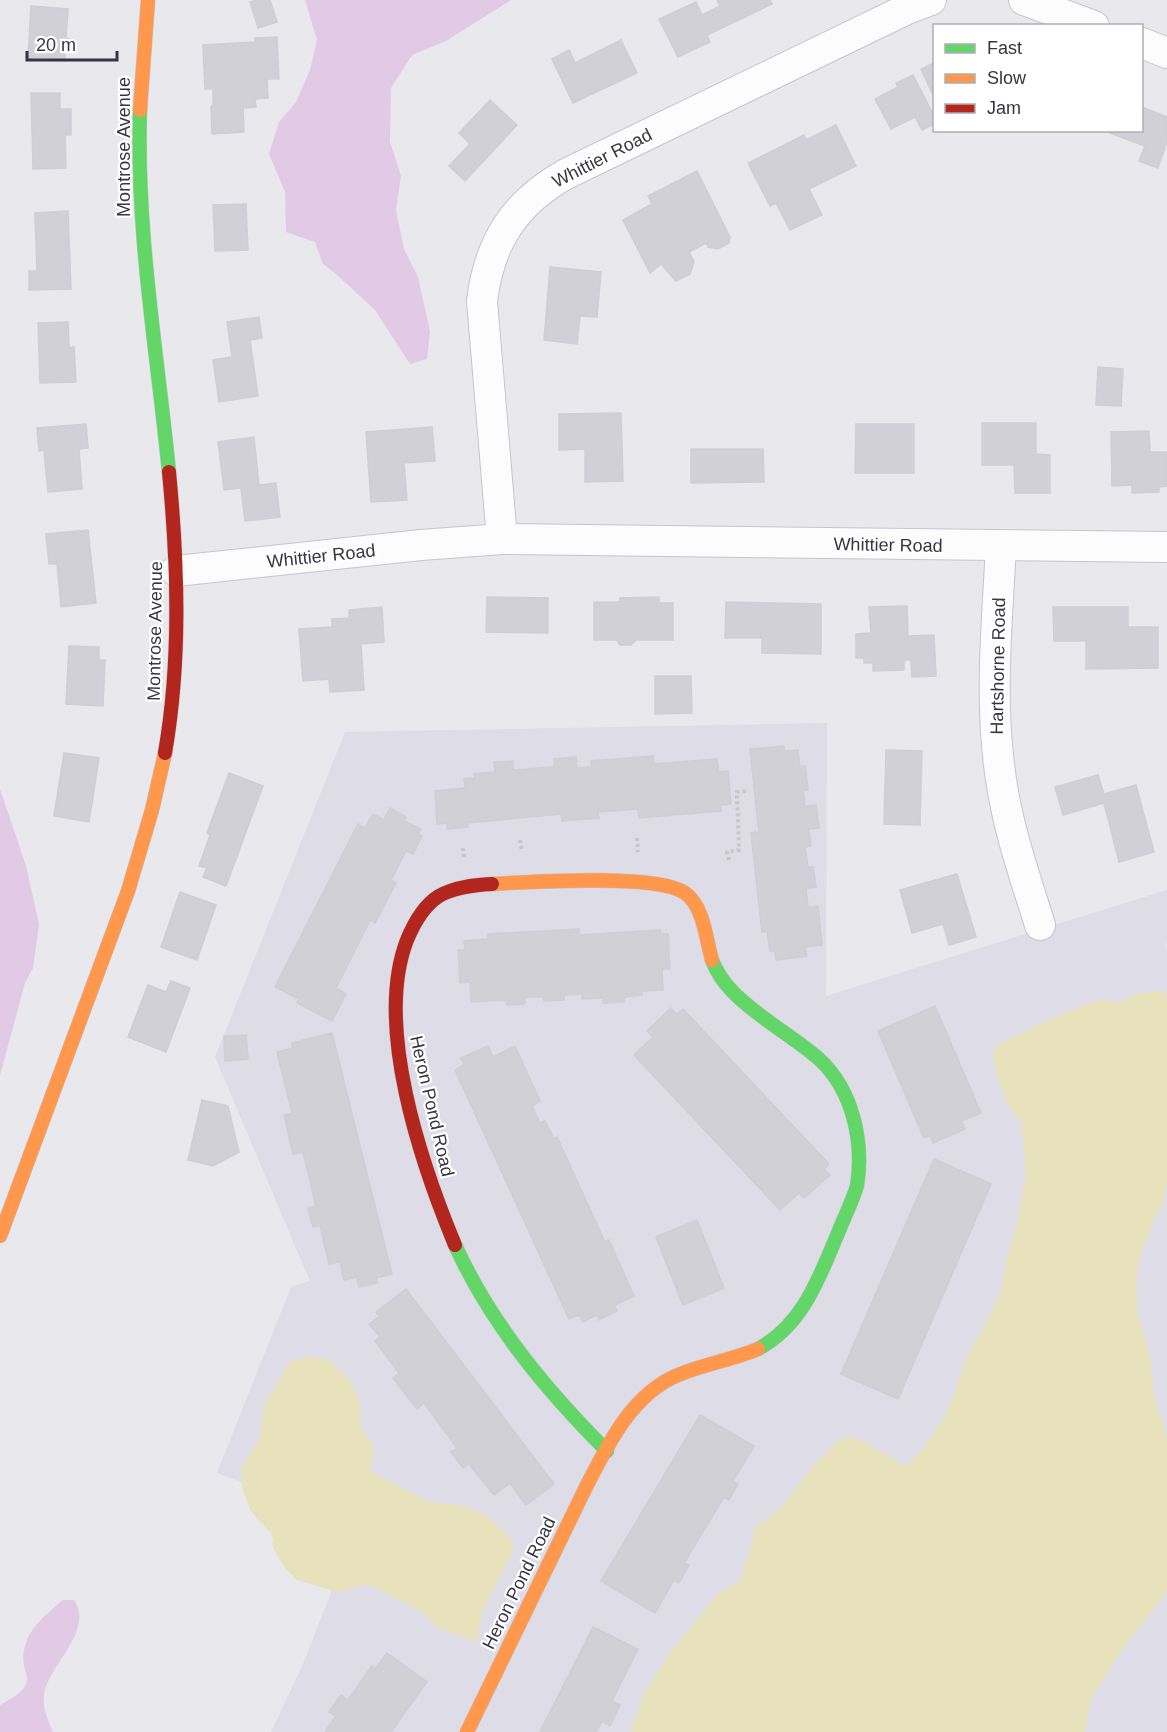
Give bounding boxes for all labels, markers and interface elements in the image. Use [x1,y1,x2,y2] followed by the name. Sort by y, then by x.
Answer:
[27,24,117,62] scale bar
[933,24,1143,132] legend
[36,35,76,55] text: 20 m
[987,38,1022,58] text: Fast
[987,68,1027,88] text: Slow
[114,77,134,217] street label: Montrose Avenue
[987,98,1021,118] text: Jam
[549,124,655,192] street label: Whittier Road
[833,534,943,556] street label: Whittier Road
[266,540,376,572] street label: Whittier Road
[144,561,166,701] street label: Montrose Avenue
[987,597,1009,735] street label: Hartshorne Road
[406,1034,458,1178] street label: Heron Pond Road
[478,1514,560,1652] street label: Heron Pond Road

